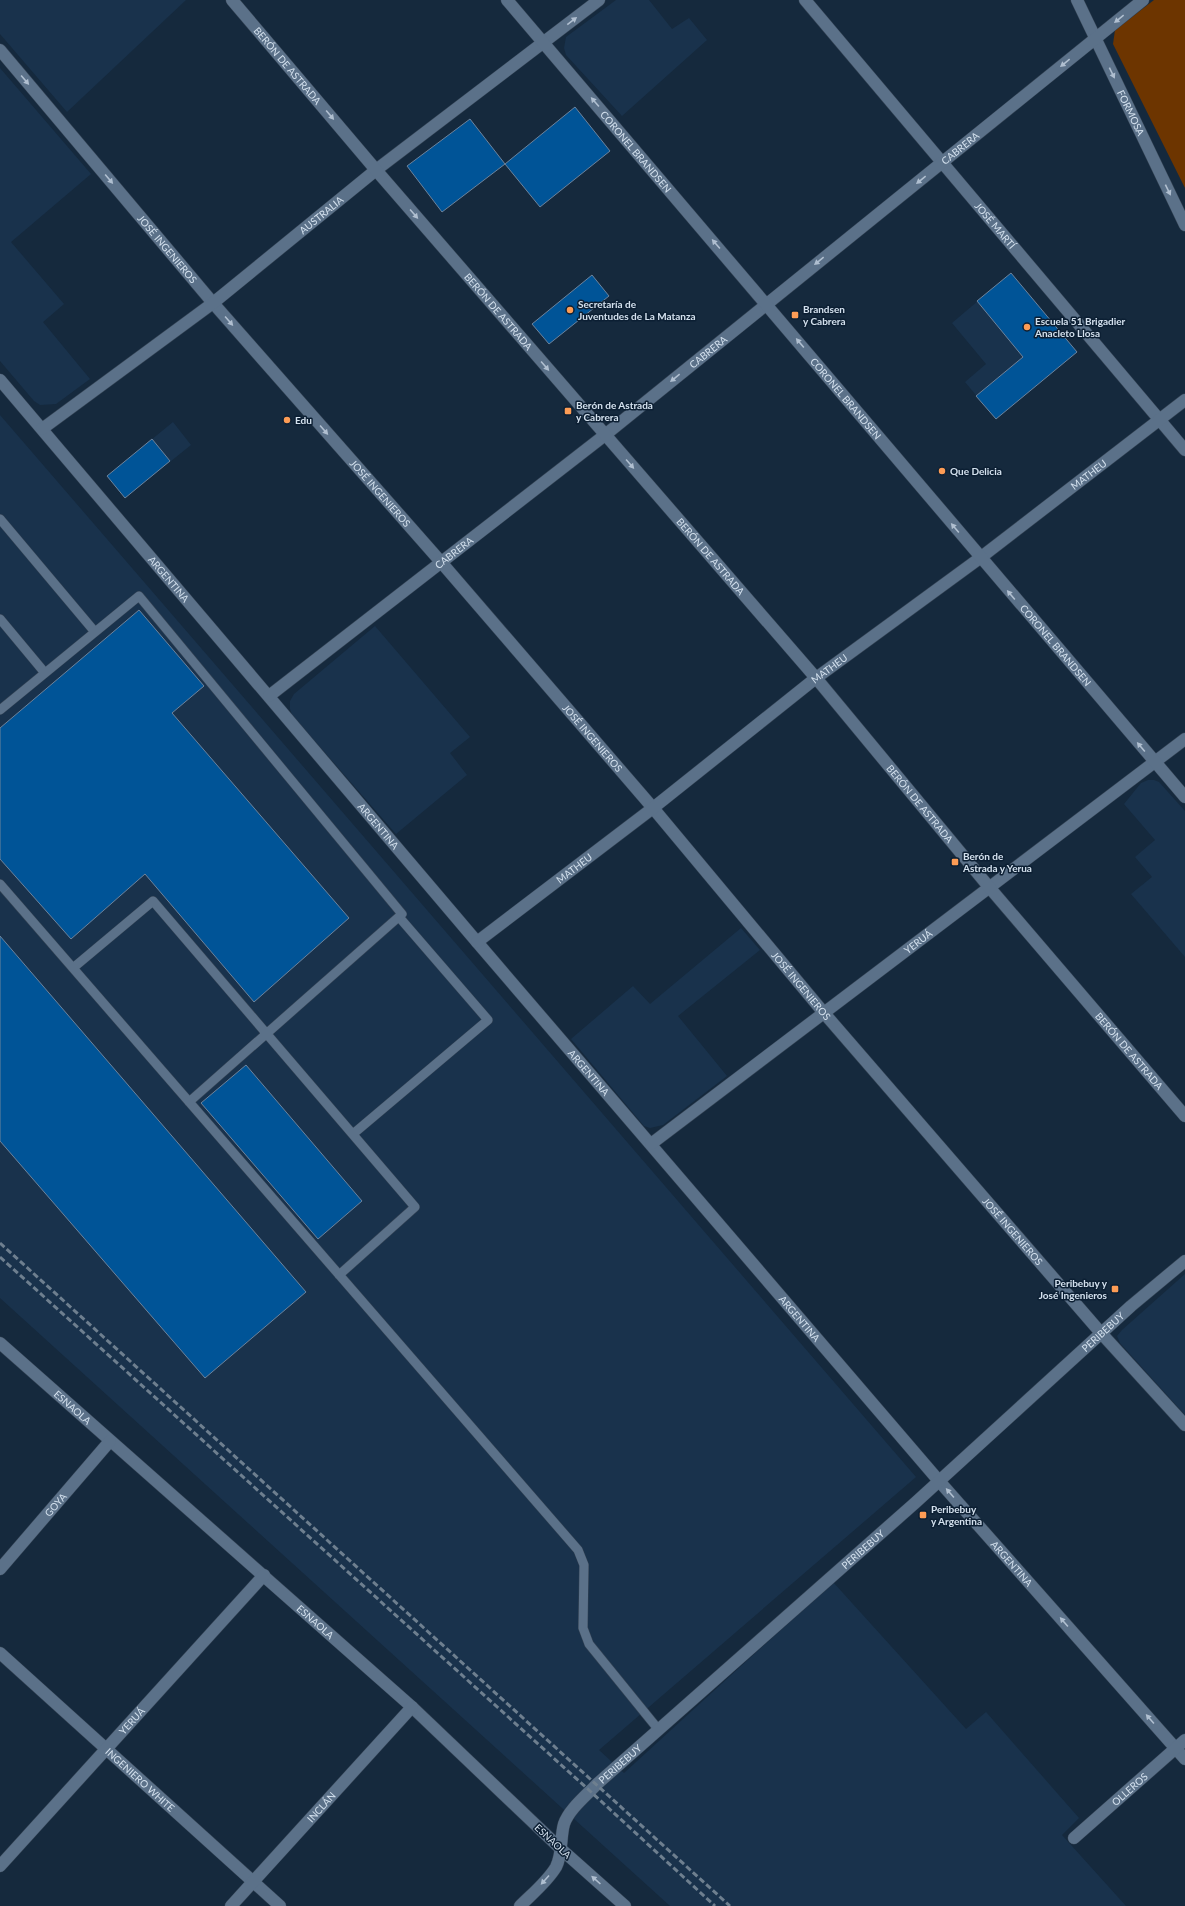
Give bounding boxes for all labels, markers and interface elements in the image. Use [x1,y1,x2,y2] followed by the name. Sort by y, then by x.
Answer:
[1114,15,1125,24] one-way arrow
[566,17,577,26] one-way arrow
[251,24,324,107] street label: BERÓN DE ASTRADA
[1060,58,1071,67] one-way arrow
[1109,67,1115,79] one-way arrow
[21,75,30,85] one-way arrow
[1115,88,1147,138] street label: FORMOSA
[591,98,600,107] one-way arrow
[598,108,674,195] street label: CORONEL BRANDSEN
[325,110,334,121] one-way arrow
[939,129,981,167] street label: CABRERA
[104,174,113,185] one-way arrow
[915,176,926,184] one-way arrow
[1165,185,1171,196] one-way arrow
[297,193,346,236] street label: AUSTRALIA
[972,200,1019,252] street label: JOSÉ MARTÍ
[410,209,419,219] one-way arrow
[135,212,200,285] street label: JOSÉ INGENIEROS
[711,238,720,249] one-way arrow
[814,256,825,265] one-way arrow
[462,271,535,353] street label: BERÓN DE ASTRADA
[578,298,696,322] place label: Secretaría de Juventudes de La Matanza
[803,303,846,327] place label: Brandsen y Cabrera
[565,305,575,315] marker: Secretaría de Juventudes de La Matanza
[790,310,800,320] marker: Brandsen y Cabrera
[1034,315,1126,339] place label: Escuela 51 Brigadier Anacleto Llosa
[224,317,233,326] one-way arrow
[1022,322,1032,332] marker: Escuela 51 Brigadier Anacleto Llosa
[687,333,730,370] street label: CABRERA
[795,337,804,348] one-way arrow
[808,355,884,442] street label: CORONEL BRANDSEN
[540,361,549,370] one-way arrow
[669,374,680,382] one-way arrow
[576,399,653,423] place label: Berón de Astrada y Cabrera
[563,406,573,416] marker: Berón de Astrada y Cabrera
[295,414,312,426] place label: Edu
[282,415,292,425] marker: Edu
[319,425,328,434] one-way arrow
[348,457,413,529] street label: JOSÉ INGENIEROS
[1068,457,1109,492] street label: MATHEU
[626,458,635,469] one-way arrow
[950,465,1002,477] place label: Que Delicia
[937,466,947,476] marker: Que Delicia
[674,516,747,597] street label: BERÓN DE ASTRADA
[951,523,960,534] one-way arrow
[432,534,475,571] street label: CABRERA
[146,553,192,605] street label: ARGENTINA
[1007,589,1016,600] one-way arrow
[1018,602,1094,688] street label: CORONEL BRANDSEN
[809,651,850,686] street label: MATHEU
[560,702,625,774] street label: JOSÉ INGENIEROS
[1136,742,1145,752] one-way arrow
[884,762,956,845] street label: BERÓN DE ASTRADA
[356,800,402,852] street label: ARGENTINA
[962,850,1032,874] place label: Berón de Astrada y Yerua
[554,851,594,886] street label: MATHEU
[950,857,960,867] marker: Berón de Astrada y Yerua
[901,927,935,956] street label: YERUÁ
[769,949,833,1022] street label: JOSÉ INGENIEROS
[1093,1010,1166,1092] street label: BERÓN DE ASTRADA
[566,1047,612,1098] street label: ARGENTINA
[980,1195,1045,1267] street label: JOSÉ INGENIEROS
[1039,1277,1108,1301] place label: Peribebuy y José Ingenieros
[1110,1284,1120,1294] marker: Peribebuy y José Ingenieros
[777,1293,823,1344] street label: ARGENTINA
[1079,1309,1127,1354] street label: PERIBEBUY
[52,1388,94,1427] street label: ESNAOLA
[945,1488,955,1498] one-way arrow
[42,1490,69,1519] street label: GOYA
[931,1503,982,1527] place label: Peribebuy y Argentina
[918,1510,928,1520] marker: Peribebuy y Argentina
[839,1527,887,1571] street label: PERIBEBUY
[989,1538,1035,1589] street label: ARGENTINA
[295,1602,337,1641] street label: ESNAOLA
[1059,1617,1068,1627] one-way arrow
[116,1705,147,1737] street label: YERUÁ
[1146,1715,1155,1724] one-way arrow
[596,1741,644,1786] street label: PERIBEBUY
[103,1745,177,1814] street label: INGENIERO WHITE
[1109,1770,1150,1808] street label: OLLEROS
[304,1789,338,1824] street label: INCLÁN
[532,1821,574,1861] street label: ESNAOLA
[541,1876,550,1885] one-way arrow
[591,1876,600,1885] one-way arrow

